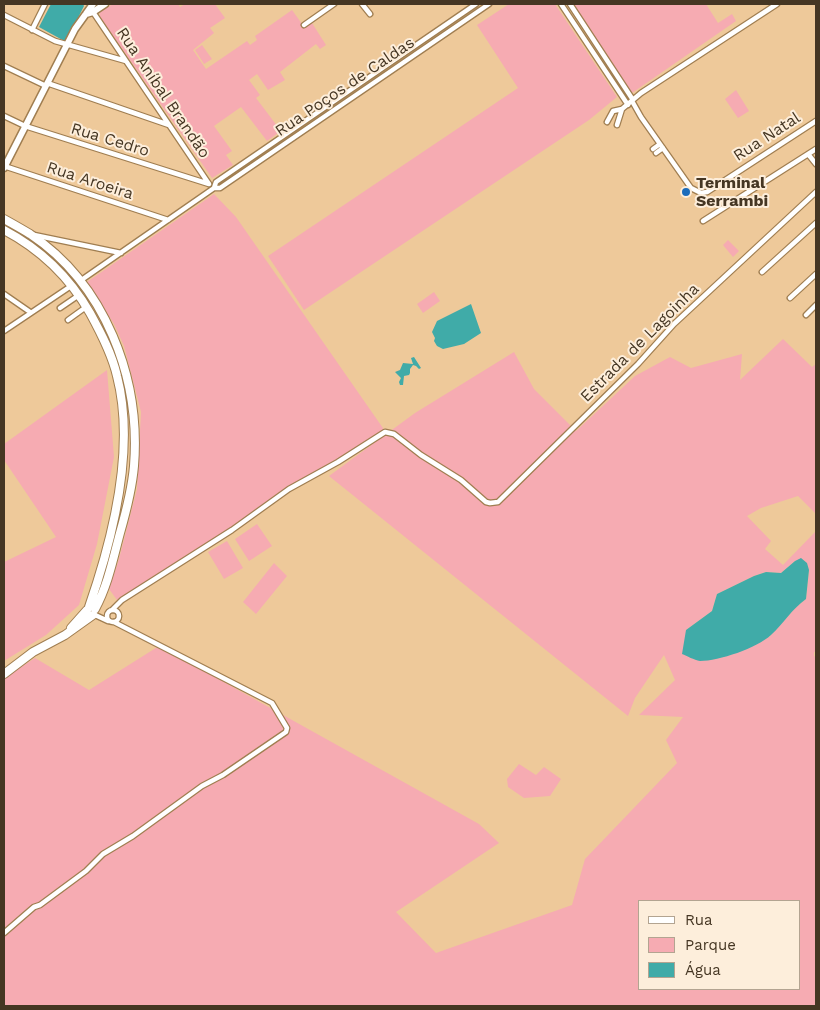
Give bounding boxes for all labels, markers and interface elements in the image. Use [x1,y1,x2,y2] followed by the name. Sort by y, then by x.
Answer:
[112,24,214,162] street label: Rua Aníbal Brandão
[272,33,418,141] street label: Rua Poços de Caldas
[730,108,804,166] street label: Rua Natal
[68,119,152,161] street label: Rua Cedro
[44,158,136,204] street label: Rua Aroeira
[696,173,768,211] place label: Terminal Serrambi
[680,186,692,198] marker: Terminal Serrambi
[577,280,703,406] street label: Estrada de Lagoinha
[638,900,800,990] legend
[685,911,713,929] text: Rua
[685,936,736,954] text: Parque
[685,961,721,979] text: Água

